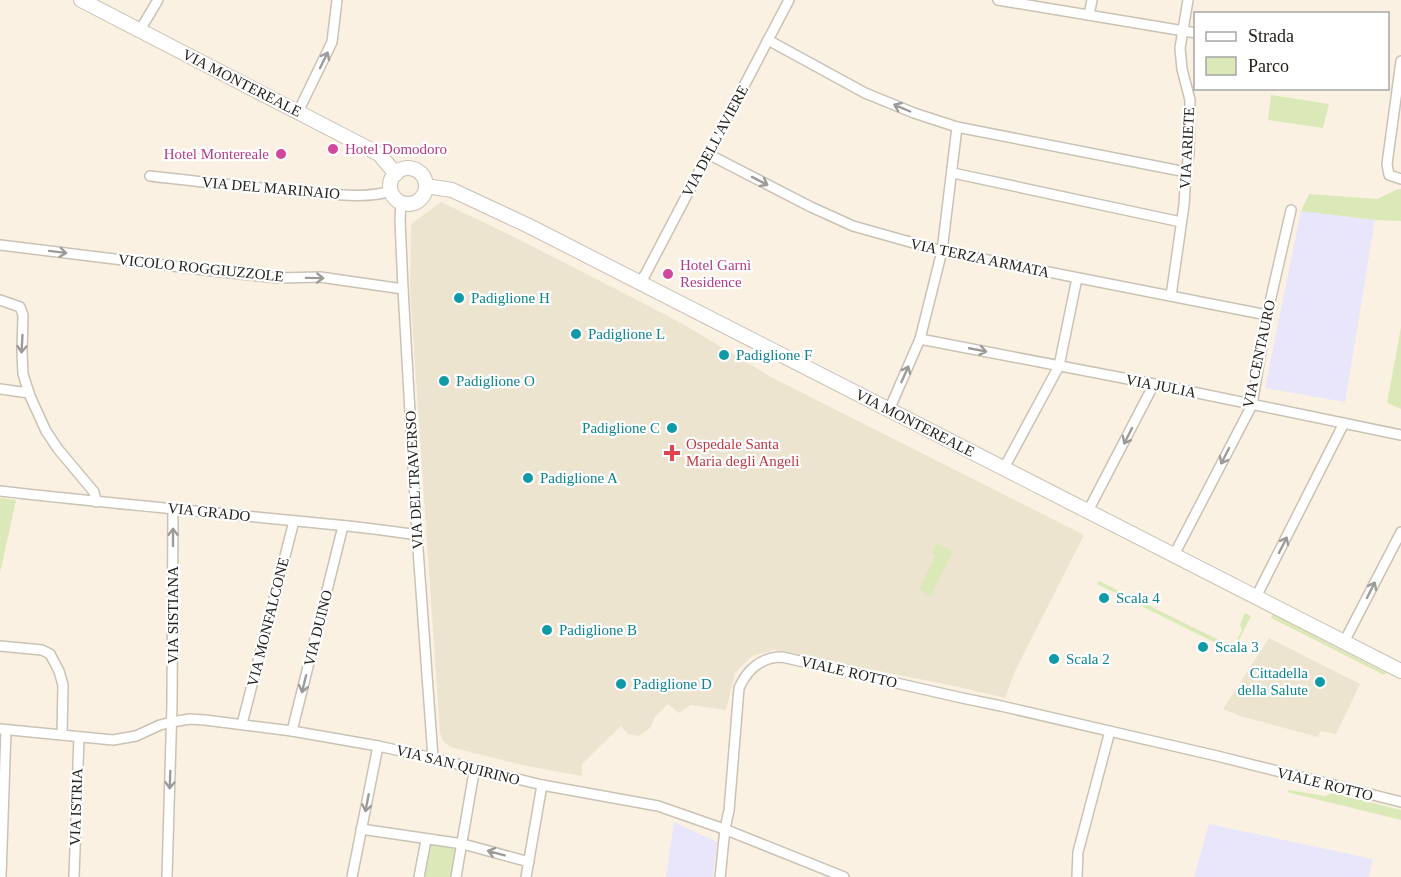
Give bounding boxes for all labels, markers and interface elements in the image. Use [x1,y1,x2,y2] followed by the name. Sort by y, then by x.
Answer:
[1194,12,1389,90] legend
[1248,26,1294,46] text: Strada
[180,46,304,120] street label: VIA MONTEREALE
[319,51,330,69] one-way arrow
[1248,56,1289,76] text: Parco
[679,83,751,199] street label: VIA DELL'AVIERE
[893,102,912,113] one-way arrow
[1177,107,1197,189] street label: VIA ARIETE
[345,141,447,157] place label: Hotel Domodoro
[326,142,340,156] marker: Hotel Domodoro
[164,146,269,162] place label: Hotel Montereale
[274,147,288,161] marker: Hotel Montereale
[201,174,341,202] street label: VIA DEL MARINAIO
[750,176,768,187] one-way arrow
[909,235,1051,281] street label: VIA TERZA ARMATA
[48,247,67,258] one-way arrow
[118,251,284,285] street label: VICOLO ROGGIUZZOLE
[680,257,751,290] place label: Hotel Garnì Residence
[661,267,675,281] marker: Hotel Garnì Residence
[304,272,324,283] one-way arrow
[471,290,550,306] place label: Padiglione H
[452,291,466,305] marker: Padiglione H
[1240,298,1278,409] street label: VIA CENTAURO
[588,326,665,342] place label: Padiglione L
[569,327,583,341] marker: Padiglione L
[17,333,28,353] one-way arrow
[967,345,987,356] one-way arrow
[736,347,812,363] place label: Padiglione F
[717,348,731,362] marker: Padiglione F
[899,366,911,384] one-way arrow
[1125,371,1198,401] street label: VIA JULIA
[456,373,535,389] place label: Padiglione O
[437,374,451,388] marker: Padiglione O
[853,386,977,460] street label: VIA MONTEREALE
[402,410,426,550] street label: VIA DEL TRAVERSO
[582,420,660,436] place label: Padiglione C
[665,421,679,435] marker: Padiglione C
[1121,427,1133,445] one-way arrow
[686,436,799,469] place label: Ospedale Santa Maria degli Angeli
[663,444,681,462] marker: Ospedale Santa Maria degli Angeli
[1219,447,1230,465] one-way arrow
[540,470,618,486] place label: Padiglione A
[521,471,535,485] marker: Padiglione A
[167,500,251,524] street label: VIA GRADO
[167,528,179,548] one-way arrow
[1277,536,1289,554] one-way arrow
[244,556,292,688] street label: VIA MONFALCONE
[165,566,181,664] street label: VIA SISTIANA
[1366,582,1377,600] one-way arrow
[301,588,335,668] street label: VIA DUINO
[1116,590,1160,606] place label: Scala 4
[1097,591,1111,605] marker: Scala 4
[559,622,637,638] place label: Padiglione B
[540,623,554,637] marker: Padiglione B
[1215,639,1259,655] place label: Scala 3
[1196,640,1210,654] marker: Scala 3
[1066,651,1110,667] place label: Scala 2
[1047,652,1061,666] marker: Scala 2
[799,653,899,691] street label: VIALE ROTTO
[1238,665,1308,698] place label: Cittadella della Salute
[297,674,309,693] one-way arrow
[1313,675,1327,689] marker: Cittadella della Salute
[633,676,712,692] place label: Padiglione D
[614,677,628,691] marker: Padiglione D
[395,742,522,788] street label: VIA SAN QUIRINO
[1275,764,1375,804] street label: VIALE ROTTO
[67,768,85,846] street label: VIA ISTRIA
[164,770,175,790] one-way arrow
[361,793,372,812] one-way arrow
[487,846,506,858] one-way arrow

